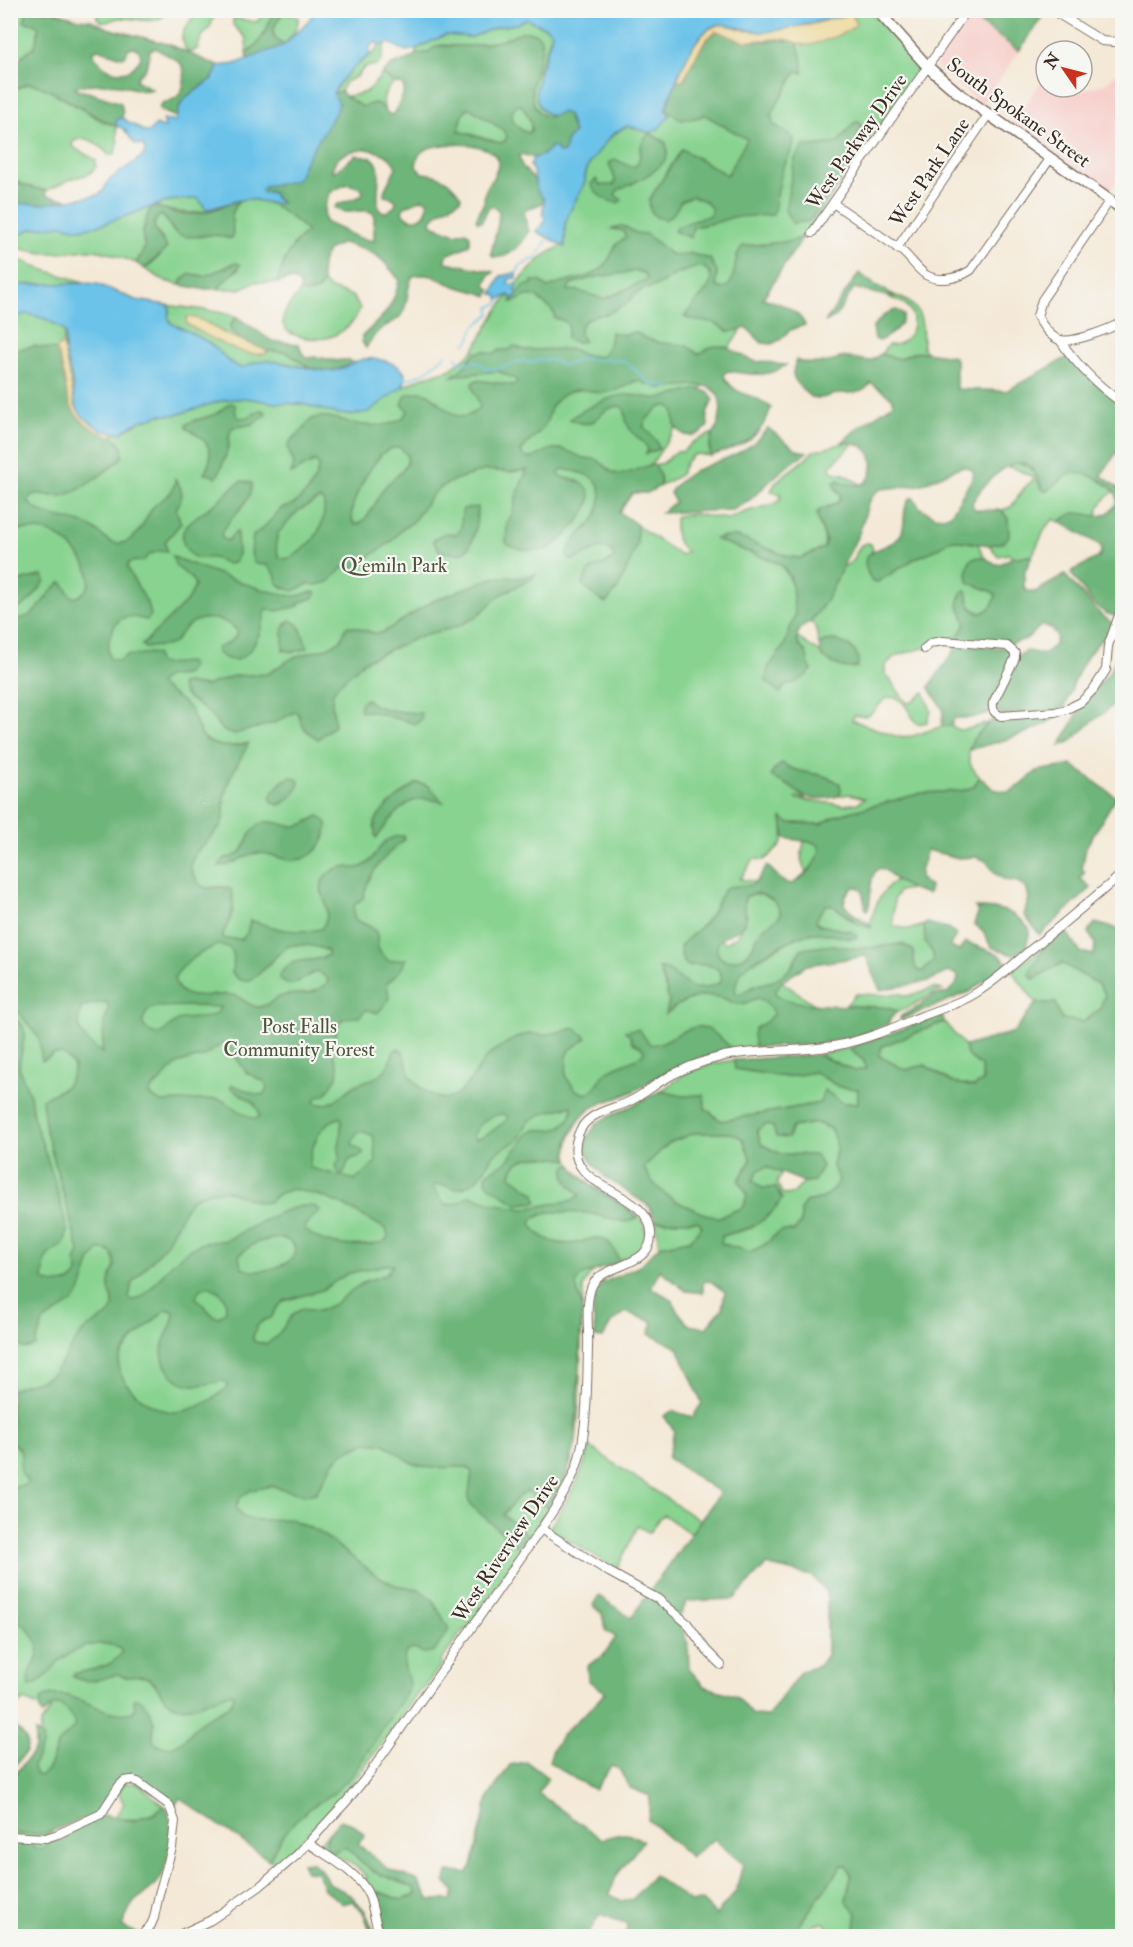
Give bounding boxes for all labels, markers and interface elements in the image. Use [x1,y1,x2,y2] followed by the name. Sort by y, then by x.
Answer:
[1034,39,1094,99] north arrow
[1040,49,1065,73] text: N
[941,52,1096,174] street label: South Spokane Street
[800,69,912,215] street label: West Parkway Drive
[883,113,975,233] street label: West Park Lane
[341,553,448,578] park label: Q'emiln Park
[223,1014,375,1062] park label: Post Falls Community Forest
[446,1470,564,1628] street label: West Riverview Drive

